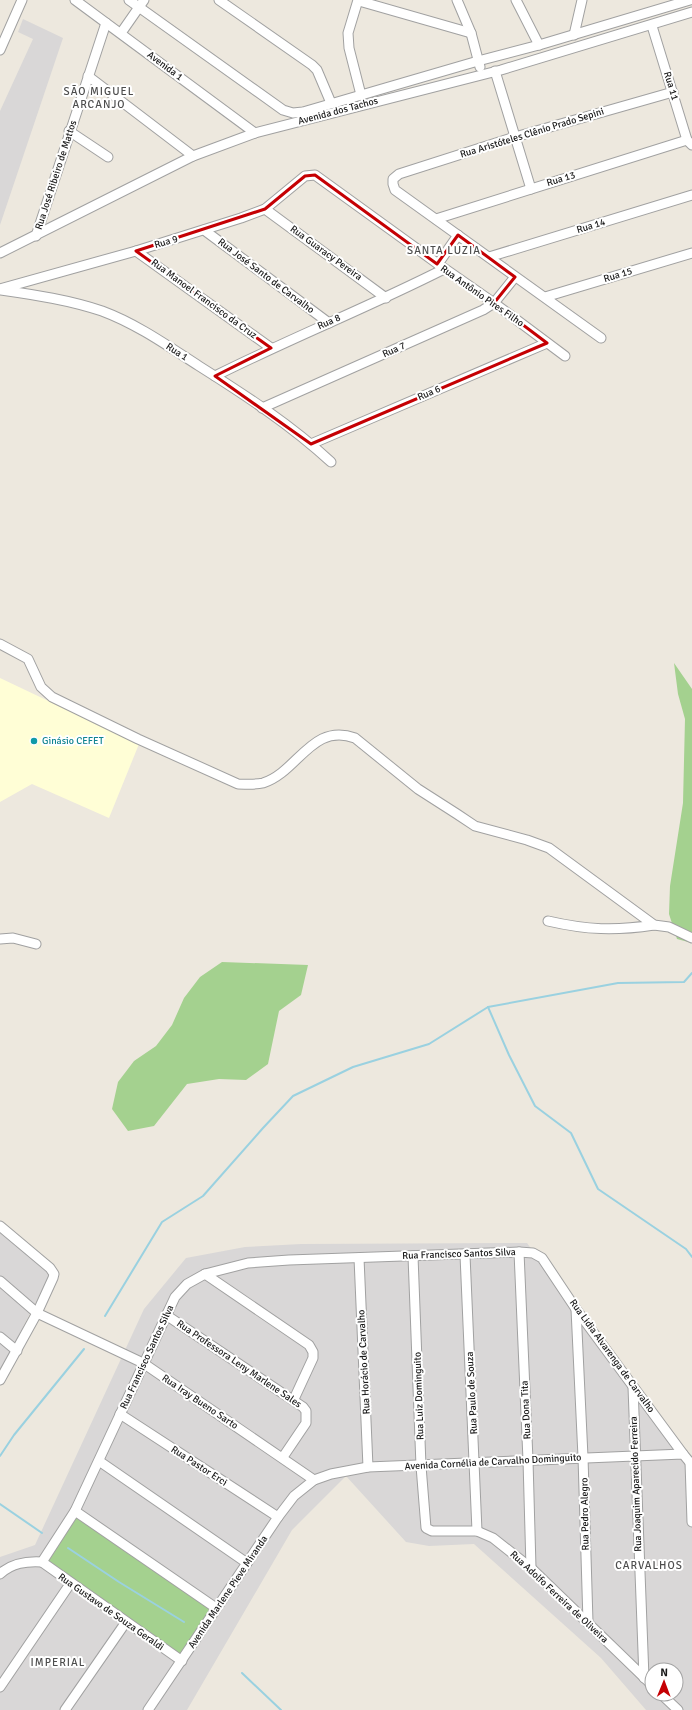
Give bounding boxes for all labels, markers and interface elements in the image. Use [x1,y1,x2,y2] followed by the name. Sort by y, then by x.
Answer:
[145,49,185,83] street label: Avenida 1
[661,70,681,102] street label: Rua 11
[64,85,134,111] district label: SÃO MIGUEL ARCANJO
[297,94,380,127] street label: Avenida dos Tachos
[459,105,605,161] street label: Rua Aristóteles Clênio Prado Sepini
[33,118,80,231] street label: Rua José Ribeiro de Mattos
[545,169,577,189] street label: Rua 13
[575,216,607,236] street label: Rua 14
[288,223,364,283] street label: Rua Guaracy Pereira
[153,233,179,251] street label: Rua 9
[216,236,316,316] street label: Rua José Santo de Carvalho
[407,244,481,257] district label: SANTA LUZIA
[149,257,260,342] street label: Rua Manoel Francisco da Cruz
[438,263,526,329] street label: Rua Antônio Pires Filho
[602,265,634,285] street label: Rua 15
[316,312,342,332] street label: Rua 8
[164,340,190,364] street label: Rua 1
[381,340,407,360] street label: Rua 7
[416,383,442,403] street label: Rua 6
[42,735,104,747] place label: Ginásio CEFET
[29,736,39,746] marker: Ginásio CEFET
[402,1246,516,1262] street label: Rua Francisco Santos Silva
[567,1297,657,1415] street label: Rua Lidia Alvarenga de Carvalho
[118,1303,176,1411] street label: Rua Francisco Santos Silva
[355,1309,373,1415] street label: Rua Horácio de Carvalho
[174,1318,304,1411] street label: Rua Professora Leny Marlene Sales
[464,1351,480,1435] street label: Rua Paulo de Souza
[411,1352,427,1440] street label: Rua Luiz Dominguito
[160,1372,240,1432] street label: Rua Iray Bueno Sarto
[518,1380,534,1440] street label: Rua Dona Tita
[628,1416,644,1552] street label: Rua Joaquim Aparecido Ferreira
[169,1443,229,1489] street label: Rua Pastor Erci
[404,1451,582,1473] street label: Avenida Cornélia de Carvalho Dominguito
[578,1477,592,1551] street label: Rua Pedro Alegro
[186,1533,270,1651] street label: Avenida Marlene Pieve Miranda
[507,1548,611,1646] street label: Rua Adolfo Ferreira de Oliveira
[615,1559,683,1572] district label: CARVALHOS
[56,1571,166,1653] street label: Rua Gustavo de Souza Geraldi
[31,1656,85,1669] district label: IMPERIAL
[644,1662,684,1702] north arrow
[660,1666,668,1679] text: N

